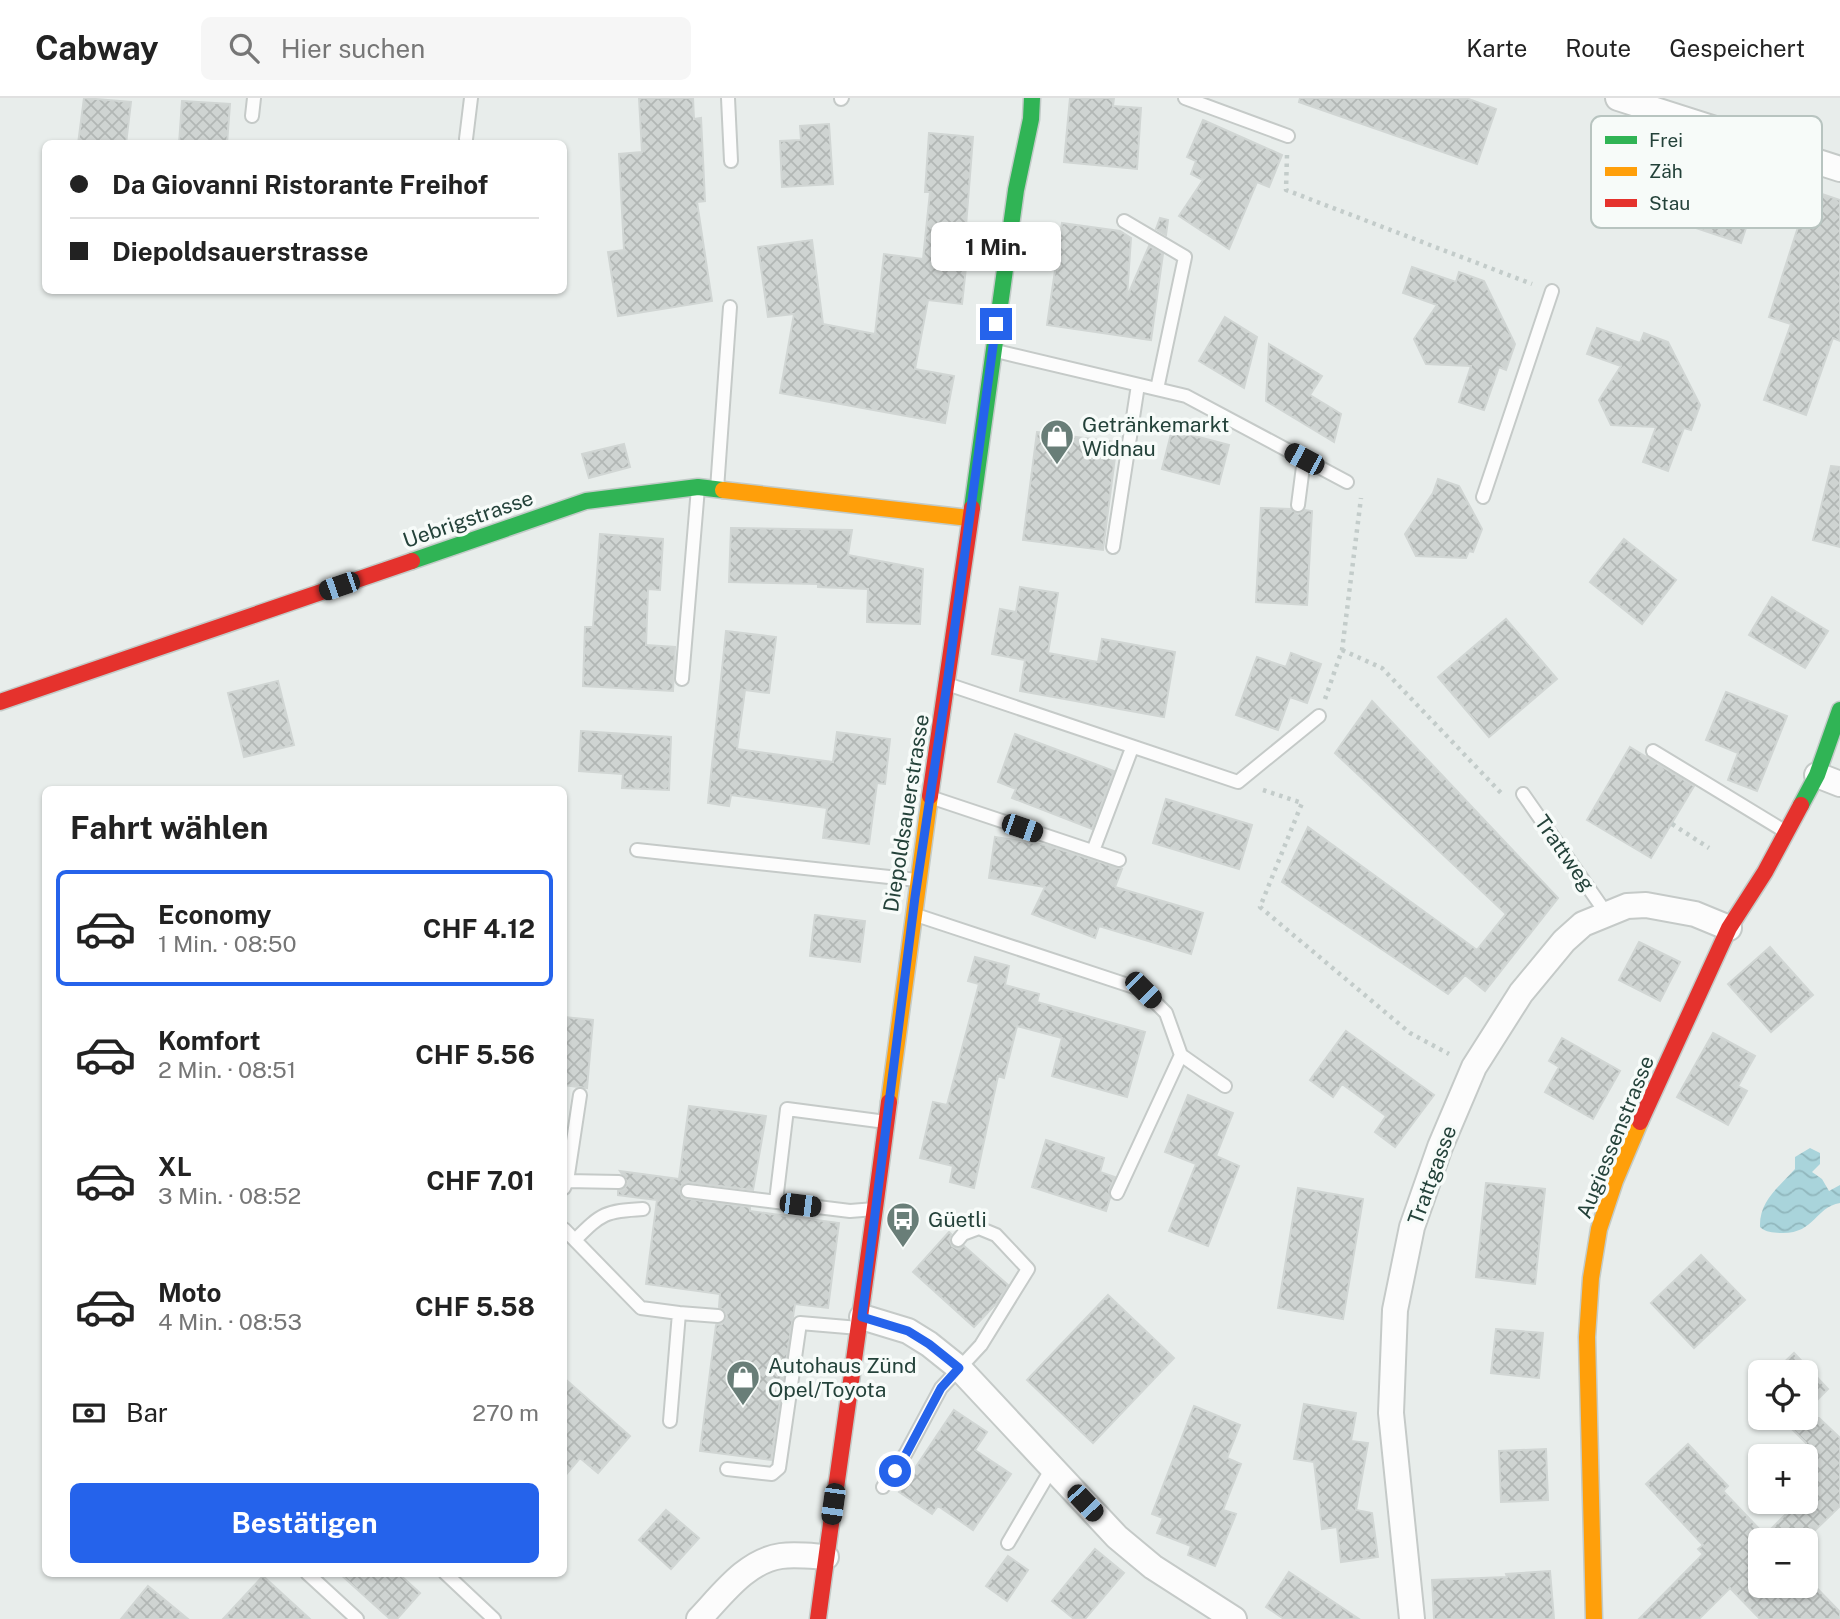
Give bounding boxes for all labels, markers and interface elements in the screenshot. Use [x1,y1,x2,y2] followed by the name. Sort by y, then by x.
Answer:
[201,17,691,80] search box
[35,29,159,67] text: Cabway
[225,29,263,67] icon: search
[281,33,425,64] text: Hier suchen
[1466,34,1527,62] text: Karte
[1565,34,1631,62] text: Route
[1669,34,1805,62] text: Gespeichert
[1591,116,1822,228] legend
[1649,129,1683,151] text: Frei
[1649,160,1683,182] text: Zäh
[112,169,488,200] text: Da Giovanni Ristorante Freihof
[1649,192,1690,214] text: Stau
[931,222,1061,272] callout: 1 Min.
[965,233,1027,260] text: 1 Min.
[112,236,368,267] text: Diepoldsauerstrasse
[980,308,1012,340] route end
[1082,412,1229,461] place label: Getränkemarkt Widnau
[1038,417,1076,466] shop icon: Getränkemarkt Widnau
[1281,440,1328,478] car
[400,485,536,553] street label: Uebrigstrasse
[316,569,363,603] car
[878,712,934,914] street label: Diepoldsauerstrasse
[70,809,269,846] text: Fahrt wählen
[1530,810,1600,896] street label: Trattweg
[999,811,1046,845] car
[74,897,137,960] icon: car
[158,899,271,930] text: Economy
[423,913,535,944] text: CHF 4.12
[158,930,297,957] text: 1 Min. · 08:50
[1121,968,1166,1012] car
[74,1023,137,1086] icon: car
[158,1025,260,1056] text: Komfort
[415,1039,535,1070] text: CHF 5.56
[1571,1052,1659,1222] street label: Augiessenstrasse
[158,1056,296,1083] text: 2 Min. · 08:51
[1403,1122,1461,1228] street label: Trattgasse
[74,1149,137,1212] icon: car
[158,1151,192,1182] text: XL
[426,1165,535,1196] text: CHF 7.01
[158,1182,301,1209] text: 3 Min. · 08:52
[778,1192,823,1218] car
[884,1200,922,1249] bus stop icon: Güetli
[928,1207,987,1232] place label: Güetli
[74,1275,137,1338] icon: car
[158,1277,221,1308] text: Moto
[415,1291,535,1322] text: CHF 5.58
[158,1308,302,1335] text: 4 Min. · 08:53
[768,1353,917,1402] place label: Autohaus Zünd Opel/Toyota
[724,1358,762,1407] shop icon: Autohaus Zünd Opel/Toyota
[1748,1360,1818,1598] map controls
[1748,1360,1818,1430] button: locate
[70,1394,108,1432] icon: cash
[126,1397,168,1428] text: Bar
[472,1399,539,1426] text: 270 m
[1748,1444,1818,1514] button: +
[879,1455,911,1487] route start
[1063,1480,1108,1526] car
[820,1482,847,1526] car
[70,1483,539,1563] button: Bestätigen
[1748,1528,1818,1598] button: −

